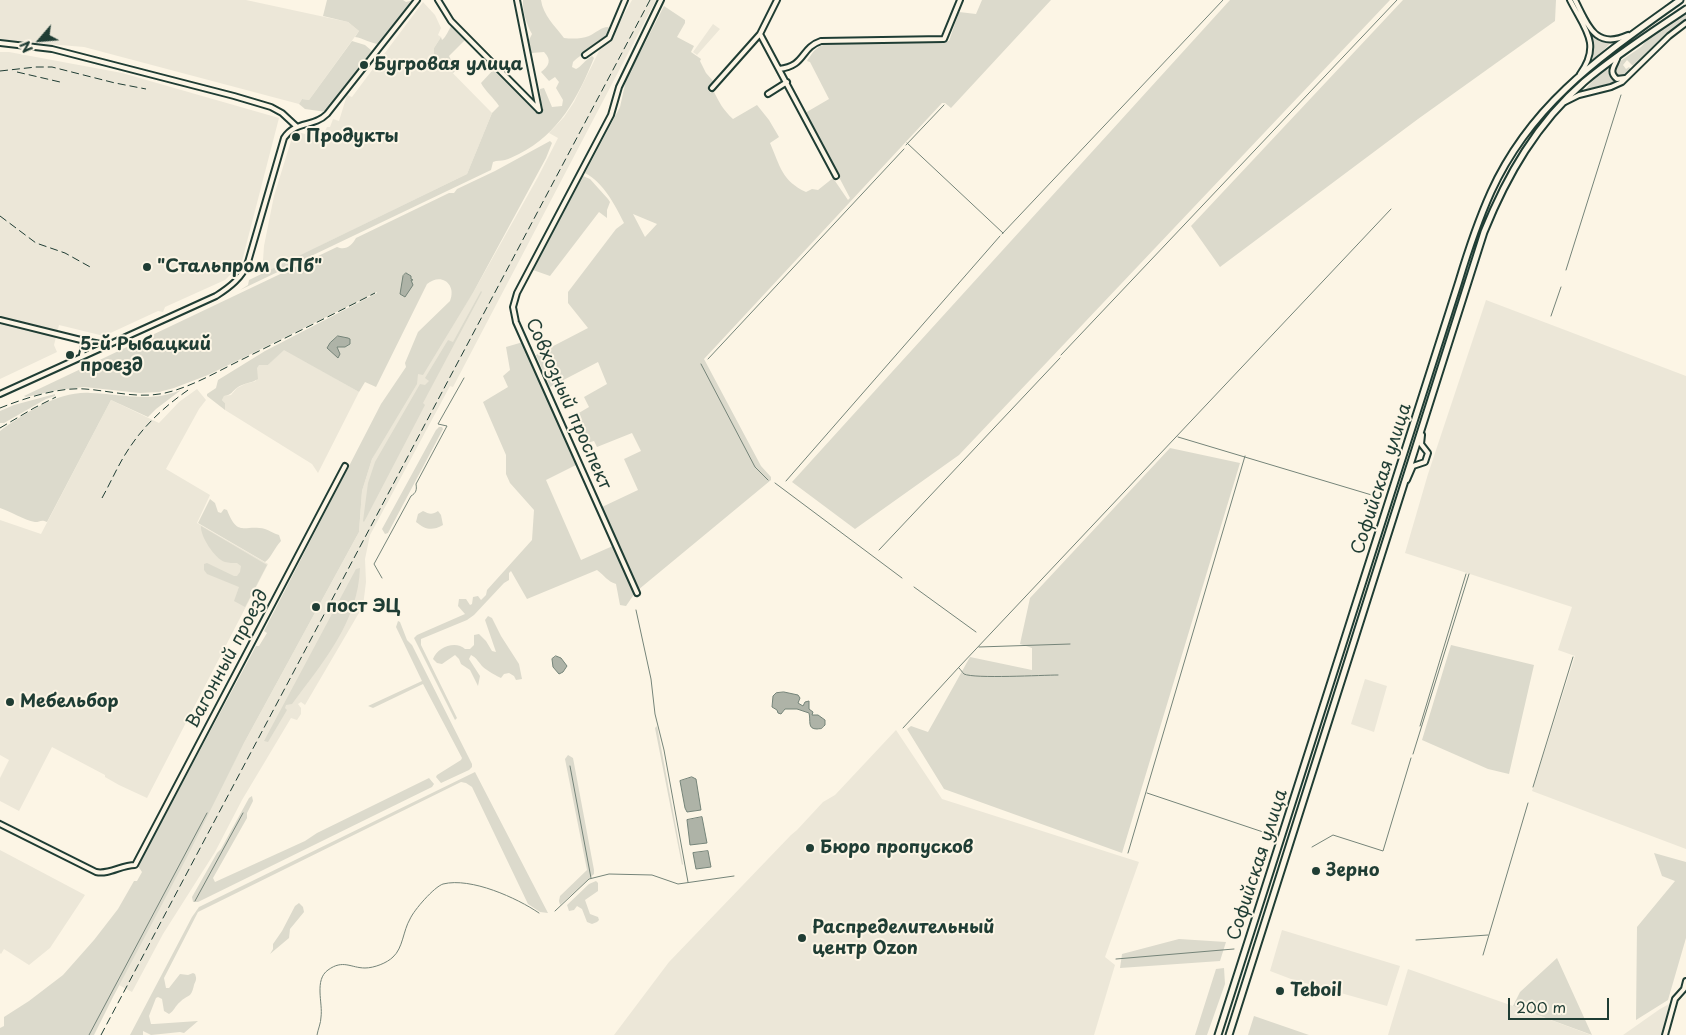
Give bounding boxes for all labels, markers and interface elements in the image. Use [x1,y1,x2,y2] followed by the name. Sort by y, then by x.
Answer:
[15,15,65,65] north arrow
[14,37,38,57] text: N
[374,54,523,76] place label: Бугровая улица
[358,59,370,71] marker: Бугровая улица
[306,126,399,148] place label: Продукты
[290,131,302,143] marker: Продукты
[157,256,322,278] place label: "Стальпром СПб"
[141,261,153,273] marker: "Стальпром СПб"
[520,315,616,493] street label: Совхозный проспект
[80,334,211,376] place label: 5-й Рыбацкий проезд
[64,349,76,361] marker: 5-й Рыбацкий проезд
[1347,401,1417,557] street label: Софийская улица
[182,586,274,732] street label: Вагонный проезд
[326,596,400,618] place label: пост ЭЦ
[310,601,322,613] marker: пост ЭЦ
[20,691,118,713] place label: Мебельбор
[4,696,16,708] marker: Мебельбор
[1223,787,1293,943] street label: Софийская улица
[820,837,973,859] place label: Бюро пропусков
[804,842,816,854] marker: Бюро пропусков
[1326,860,1379,882] place label: Зерно
[1310,865,1322,877] marker: Зерно
[812,917,995,960] place label: Распределительный центр Ozon
[796,932,808,944] marker: Распределительный центр Ozon
[1290,980,1342,1002] place label: Teboil
[1274,985,1286,997] marker: Teboil
[1511,988,1612,1020] scale bar
[1516,995,1566,1018] text: 200 m

